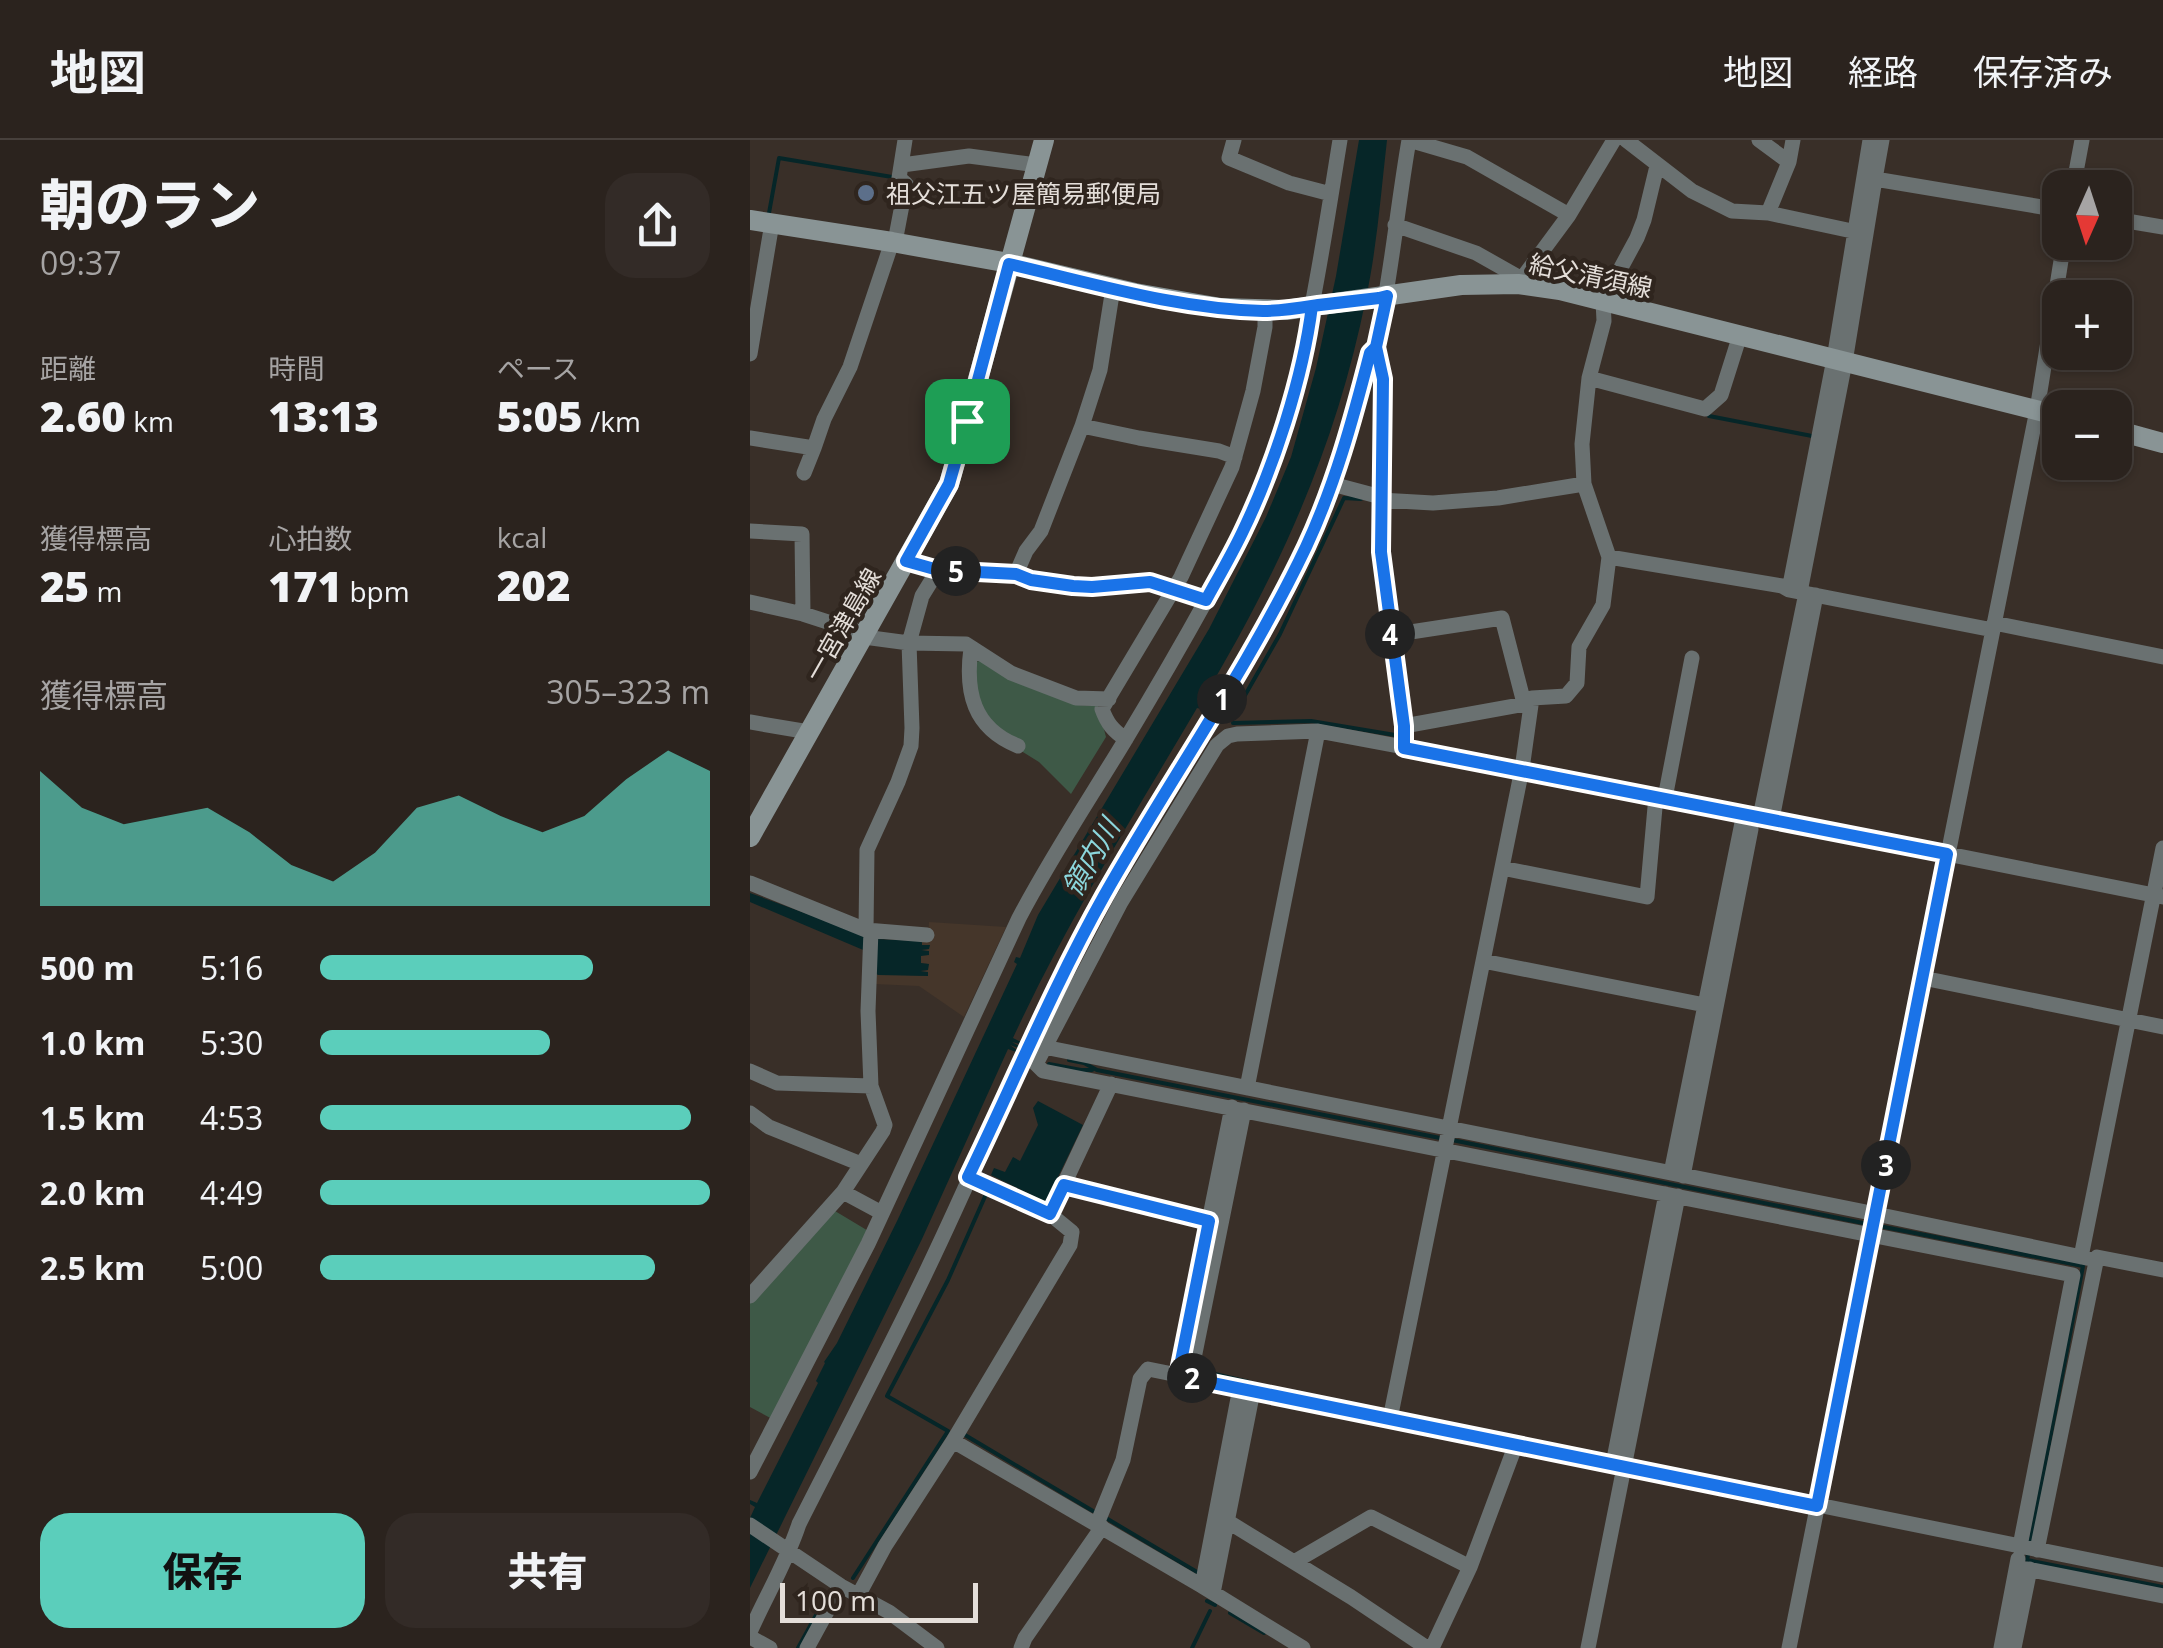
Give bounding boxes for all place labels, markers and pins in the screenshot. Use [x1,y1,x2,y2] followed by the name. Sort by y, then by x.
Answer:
[886,176,1161,210] place label: 祖父江五ツ屋簡易郵便局
[855,182,877,204] marker: 祖父江五ツ屋簡易郵便局
[925,379,1010,464] pin
[931,546,981,596] pin: 5
[1365,609,1415,659] pin: 4
[1197,674,1247,724] pin: 1
[1861,1140,1911,1190] pin: 3
[1167,1353,1217,1403] pin: 2

